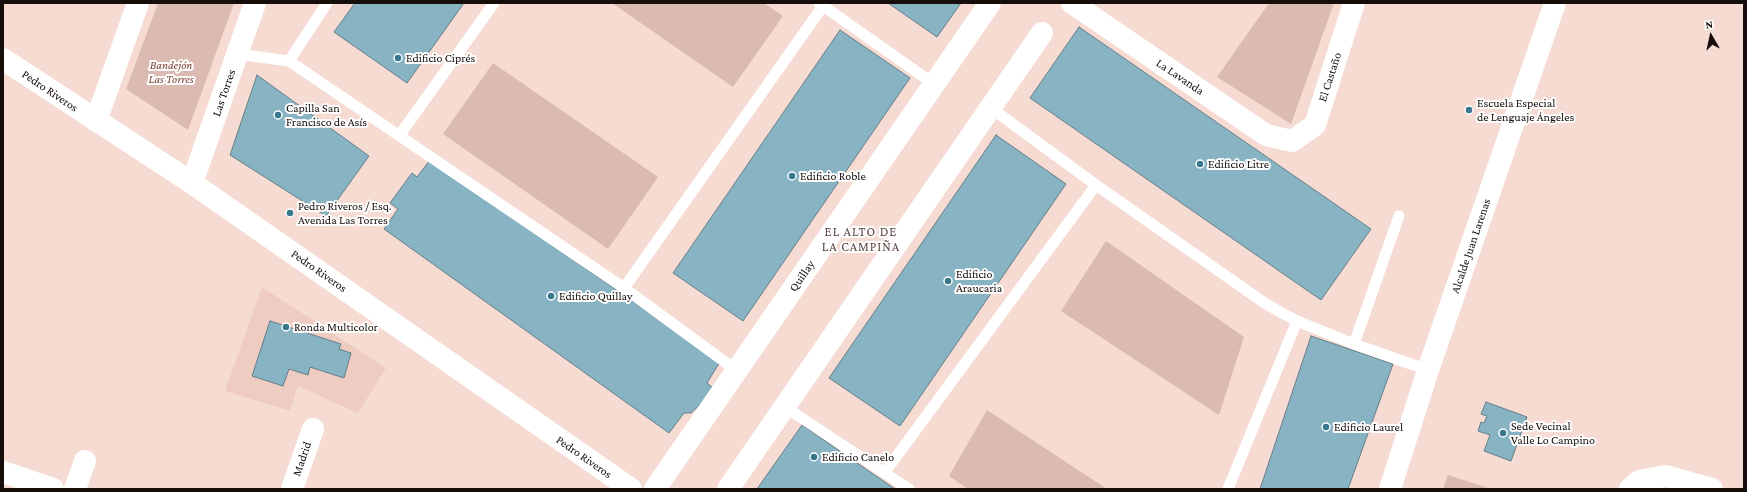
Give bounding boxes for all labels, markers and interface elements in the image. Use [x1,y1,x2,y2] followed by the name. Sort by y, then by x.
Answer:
[1691,16,1731,56] north arrow
[1704,18,1714,31] text: N
[1315,50,1345,104] street label: El Castaño
[406,51,475,65] place label: Edificio Ciprés
[393,53,403,63] marker: Edificio Ciprés
[1153,56,1207,98] street label: La Lavanda
[148,58,194,86] park label: Bandejón Las Torres
[19,67,81,115] street label: Pedro Riveros
[209,68,239,118] street label: Las Torres
[1477,96,1574,124] place label: Escuela Especial de Lenguaje Ángeles
[286,101,367,129] place label: Capilla San Francisco de Asís
[1464,105,1474,115] marker: Escuela Especial de Lenguaje Ángeles
[273,110,283,120] marker: Capilla San Francisco de Asís
[1208,157,1269,171] place label: Edificio Litre
[1195,159,1205,169] marker: Edificio Litre
[800,169,866,183] place label: Edificio Roble
[787,171,797,181] marker: Edificio Roble
[1448,197,1494,295] street label: Alcalde Juan Larenas
[298,199,392,227] place label: Pedro Riveros / Esq. Avenida Las Torres
[285,208,295,218] marker: Pedro Riveros / Esq. Avenida Las Torres
[822,224,900,255] district label: EL ALTO DE LA CAMPIÑA
[288,247,350,295] street label: Pedro Riveros
[786,258,818,294] street label: Quillay
[956,267,1002,295] place label: Edificio Araucaria
[943,276,953,286] marker: Edificio Araucaria
[559,289,633,303] place label: Edificio Quillay
[546,291,556,301] marker: Edificio Quillay
[294,320,378,334] place label: Ronda Multicolor
[281,322,291,332] marker: Ronda Multicolor
[1511,419,1595,447] place label: Sede Vecinal Valle Lo Campino
[1334,420,1403,434] place label: Edificio Laurel
[1321,422,1331,432] marker: Edificio Laurel
[1498,428,1508,438] marker: Sede Vecinal Valle Lo Campino
[553,433,615,481] street label: Pedro Riveros
[289,440,315,478] street label: Madrid
[822,450,894,464] place label: Edificio Canelo
[809,452,819,462] marker: Edificio Canelo

